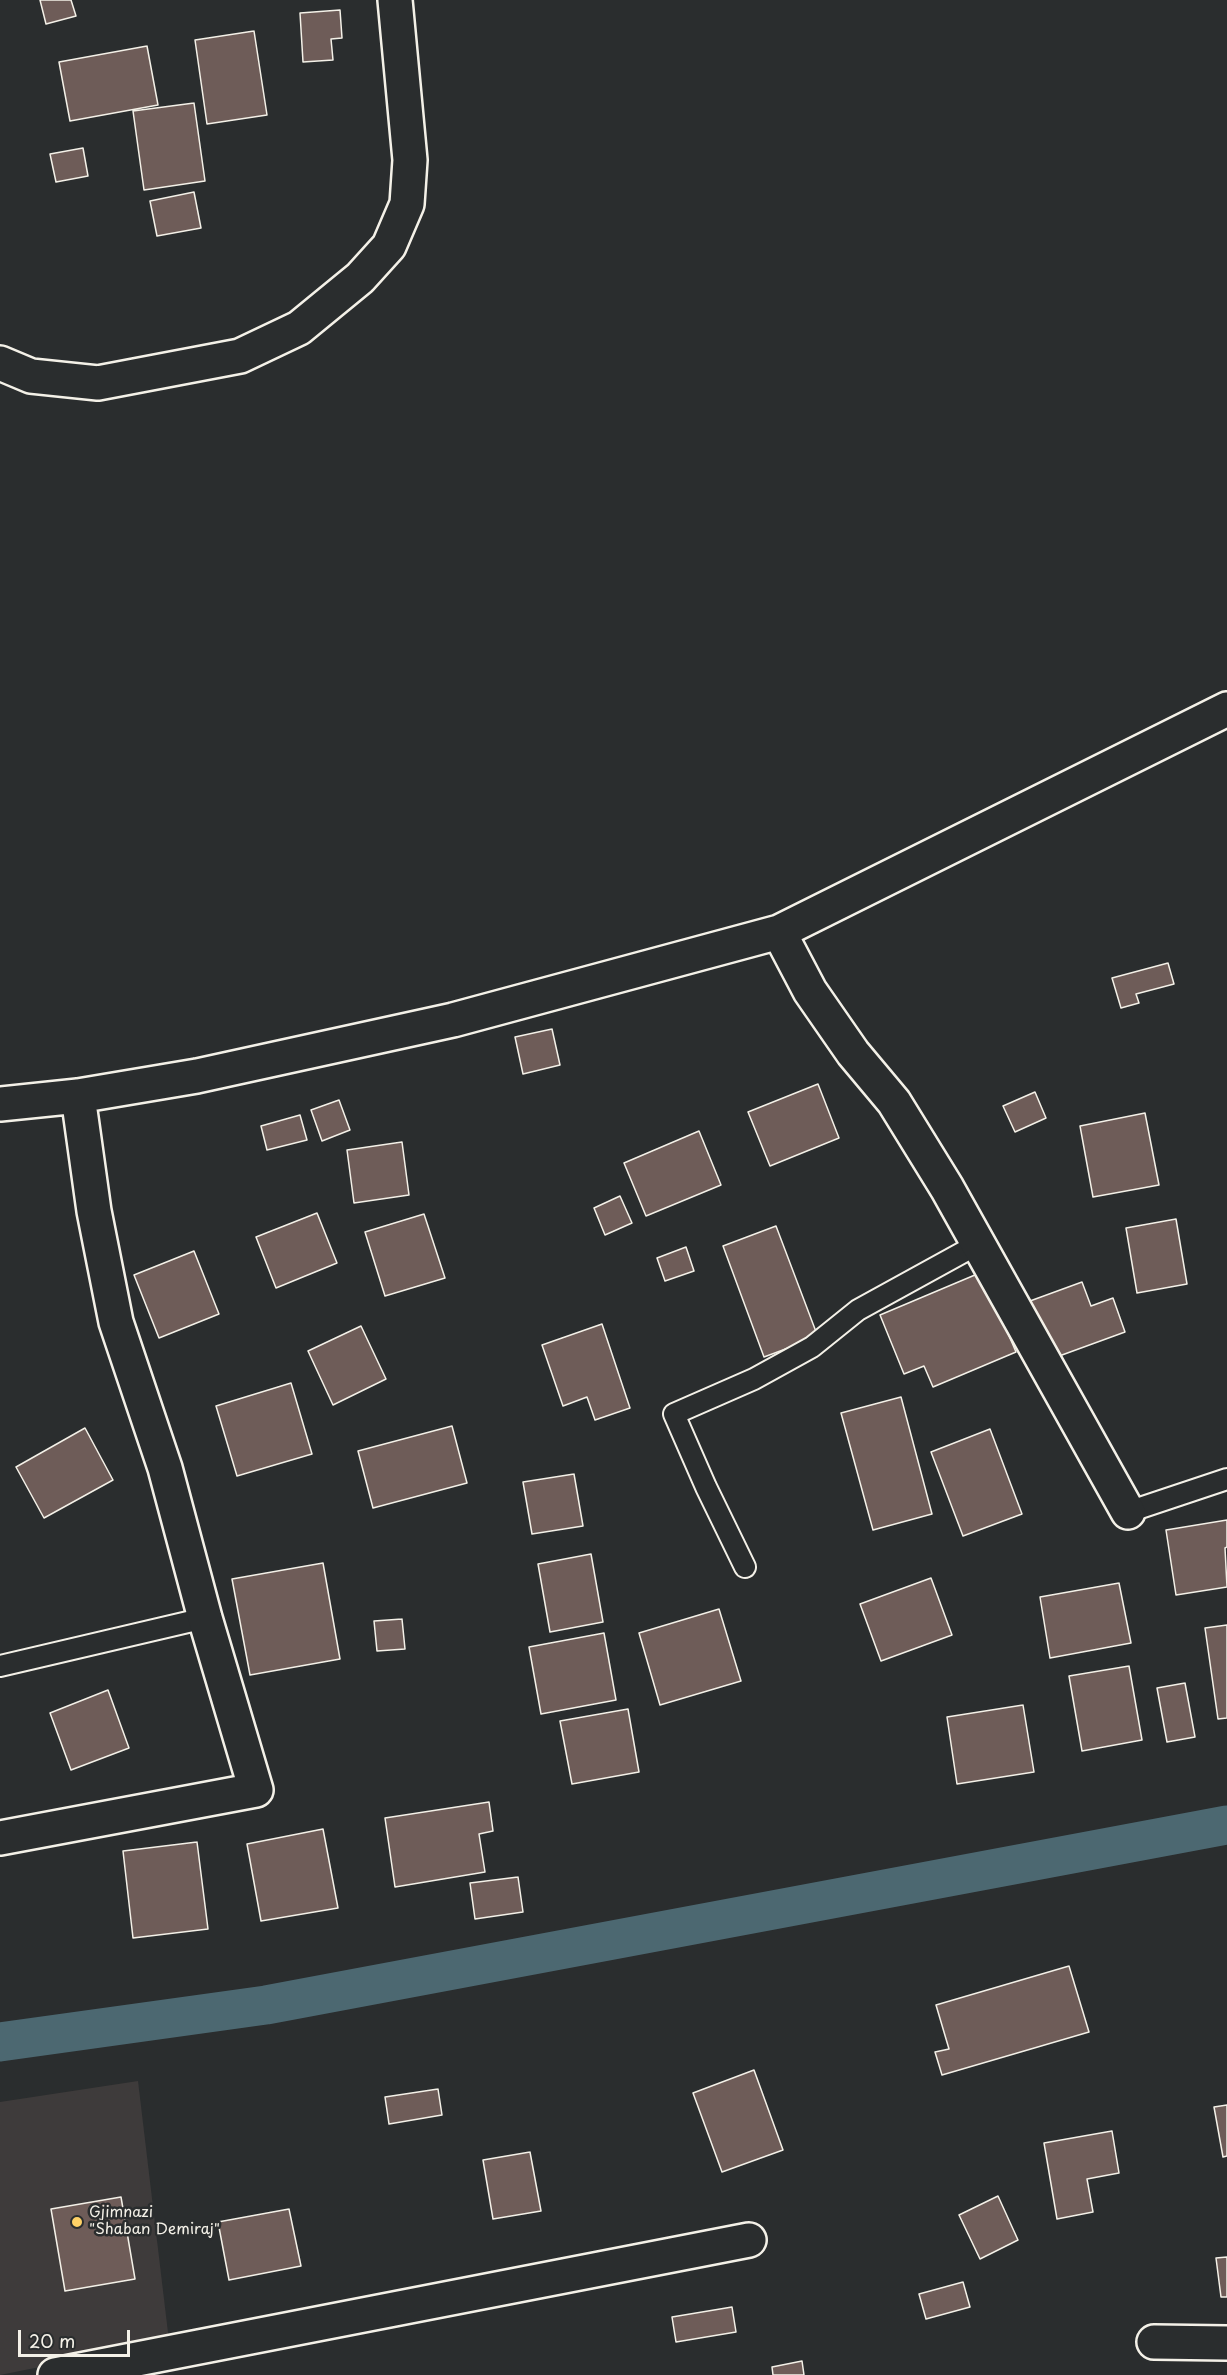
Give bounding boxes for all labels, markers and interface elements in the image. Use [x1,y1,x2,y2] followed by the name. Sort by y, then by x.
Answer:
[89,2204,220,2239] place label: Gjimnazi "Shaban Demiraj"
[70,2215,84,2229] marker: Gjimnazi "Shaban Demiraj"
[21,2318,134,2356] scale bar
[29,2327,75,2354] text: 20 m

